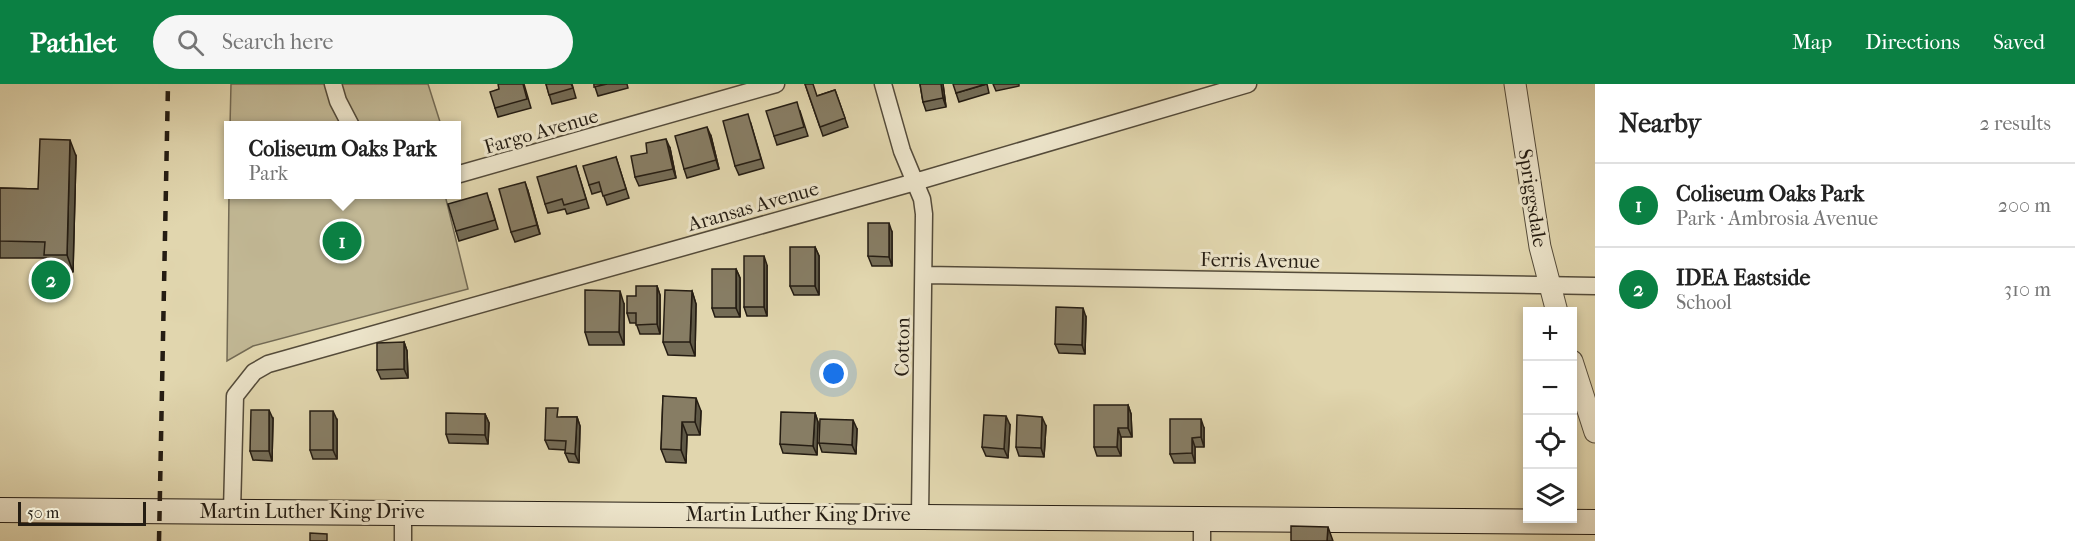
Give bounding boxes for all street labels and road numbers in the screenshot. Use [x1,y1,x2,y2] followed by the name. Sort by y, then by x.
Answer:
[481,104,601,159] street label: Fargo Avenue
[1513,147,1552,249] street label: Spriggsdale
[684,177,821,236] street label: Aransas Avenue
[1200,248,1320,273] street label: Ferris Avenue
[890,317,915,377] street label: Cotton
[199,500,425,523] street label: Martin Luther King Drive
[685,503,911,526] street label: Martin Luther King Drive

